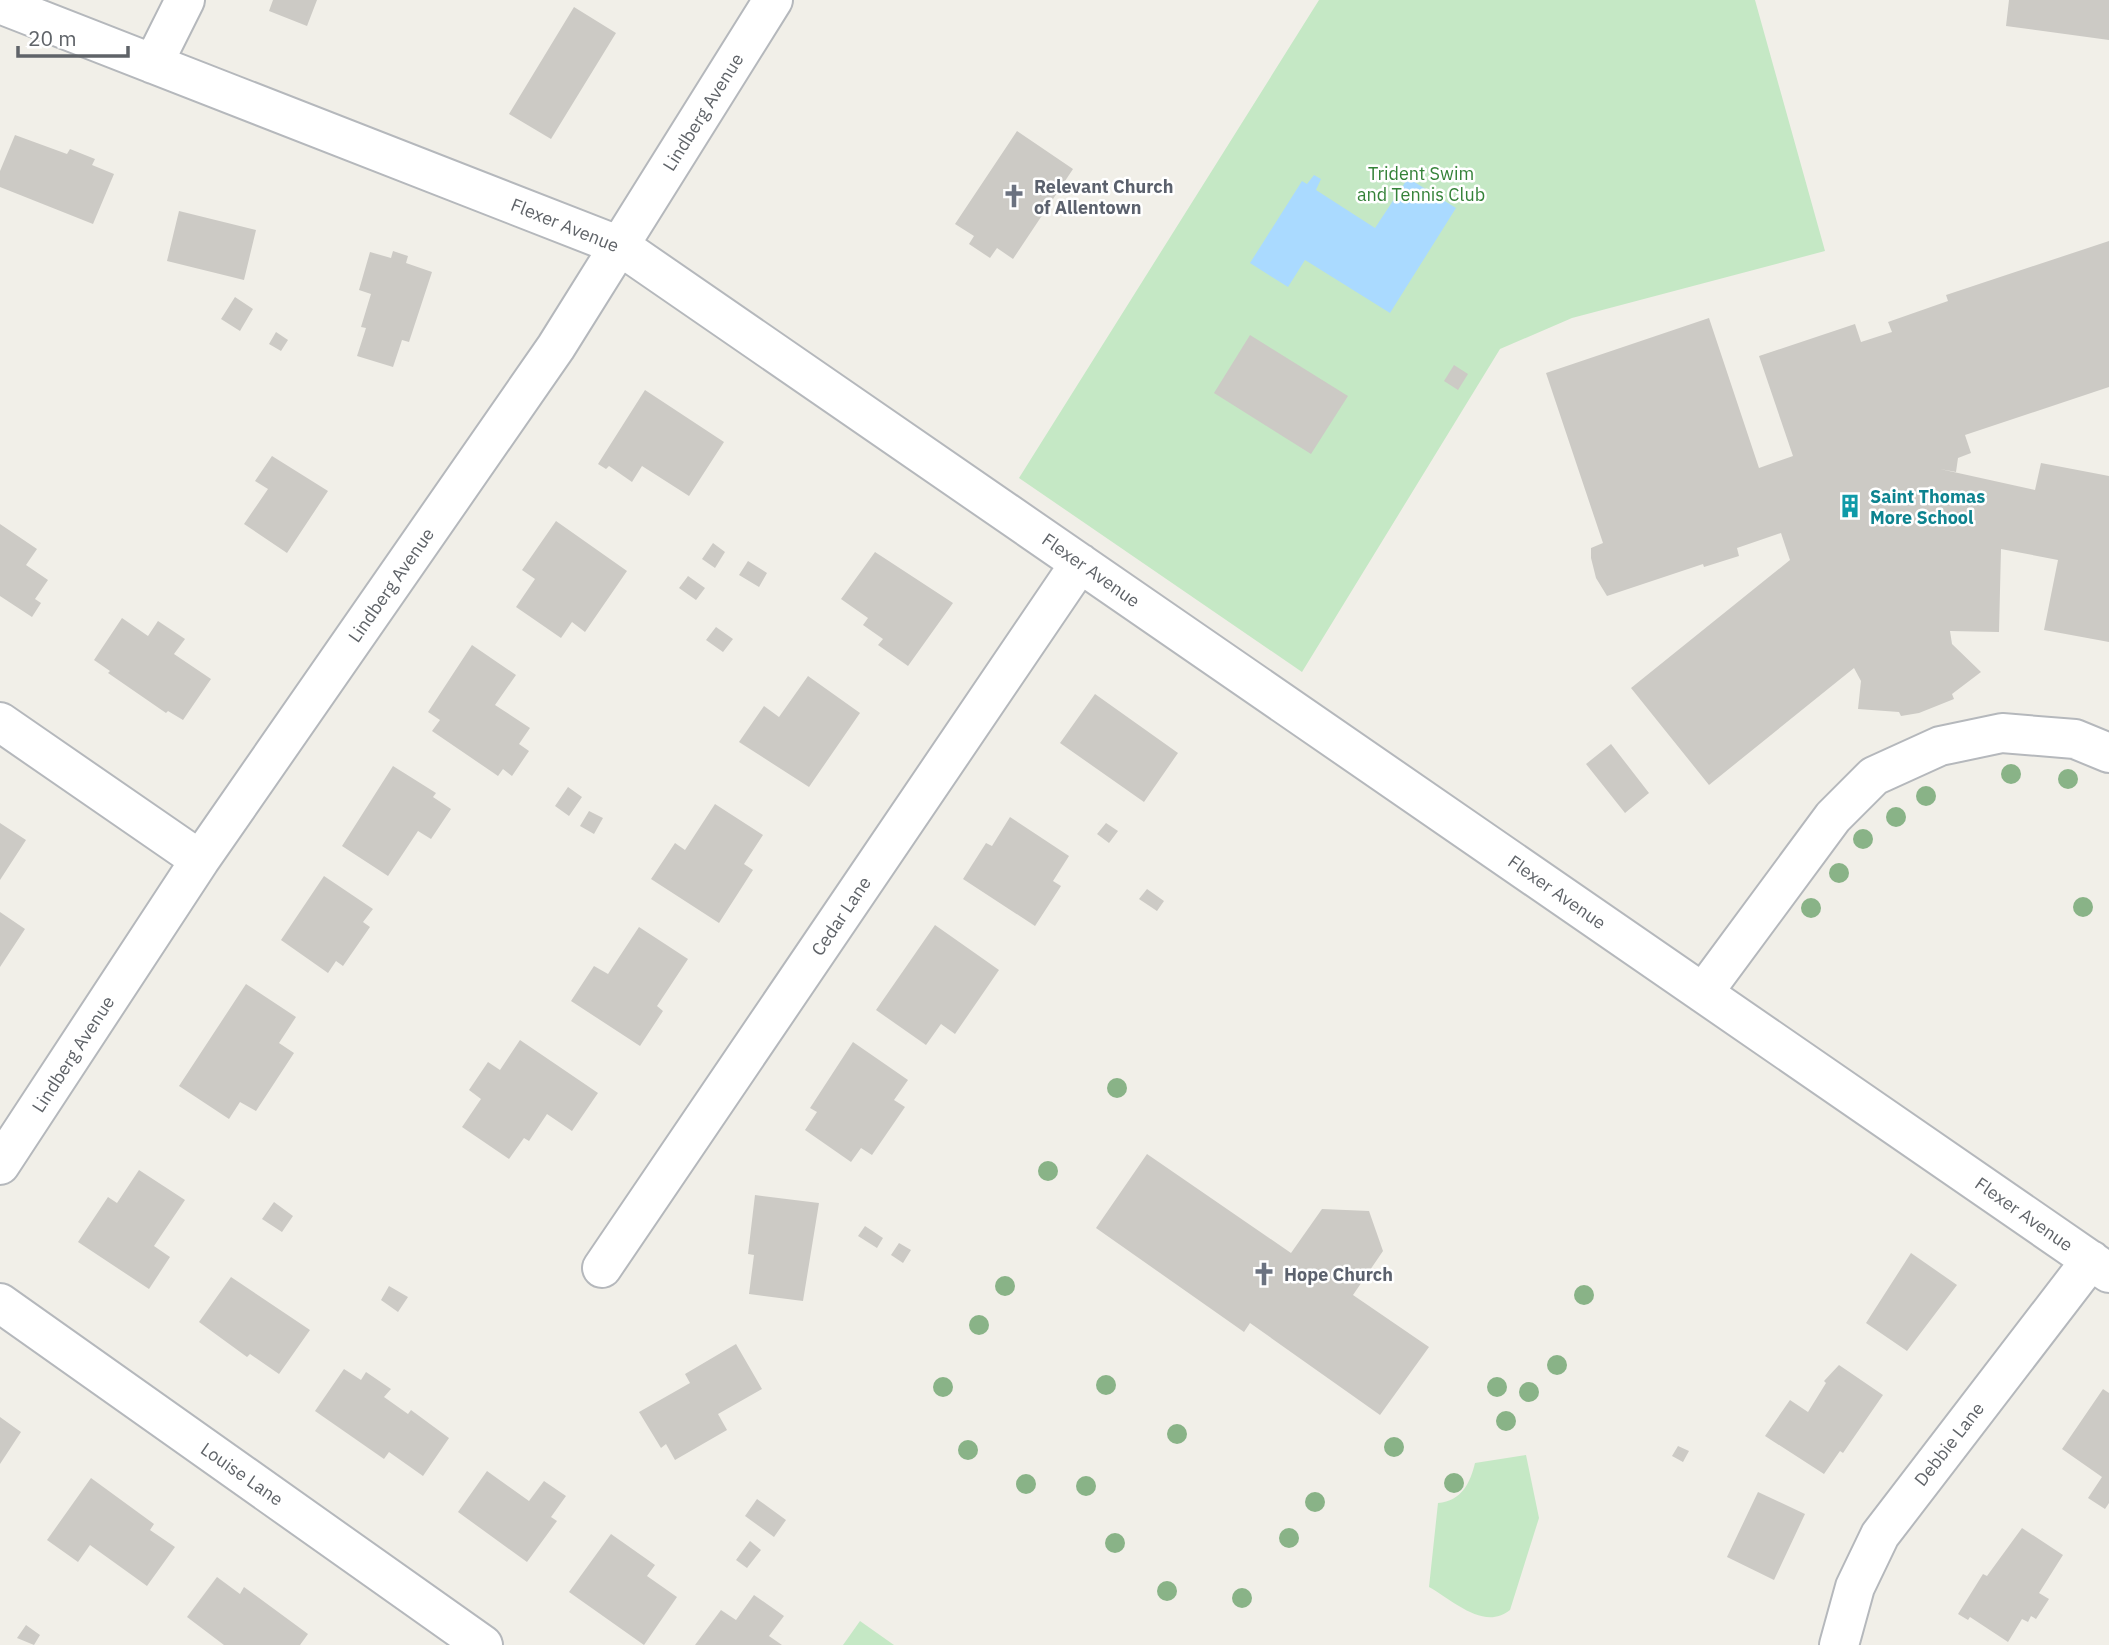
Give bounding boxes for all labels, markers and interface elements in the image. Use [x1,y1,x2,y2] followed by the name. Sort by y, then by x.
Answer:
[18,14,128,58] scale bar
[28,24,77,52] text: 20 m
[658,49,748,175] street label: Lindberg Avenue
[1357,162,1485,206] park label: Trident Swim and Tennis Club
[1034,175,1173,219] place label: Relevant Church of Allentown
[1000,182,1028,210] church icon: Relevant Church of Allentown
[508,193,622,257] street label: Flexer Avenue
[1870,485,1985,529] place label: Saint Thomas More School
[1836,492,1864,520] building icon: Saint Thomas More School
[343,523,439,647] street label: Lindberg Avenue
[1038,528,1145,612] street label: Flexer Avenue
[1504,850,1611,934] street label: Flexer Avenue
[806,872,876,960] street label: Cedar Lane
[27,991,119,1117] street label: Lindberg Avenue
[1971,1172,2078,1256] street label: Flexer Avenue
[1250,1260,1278,1288] church icon: Hope Church
[1284,1263,1393,1286] place label: Hope Church
[1909,1397,1989,1491] street label: Debbie Lane
[196,1437,288,1511] street label: Louise Lane

